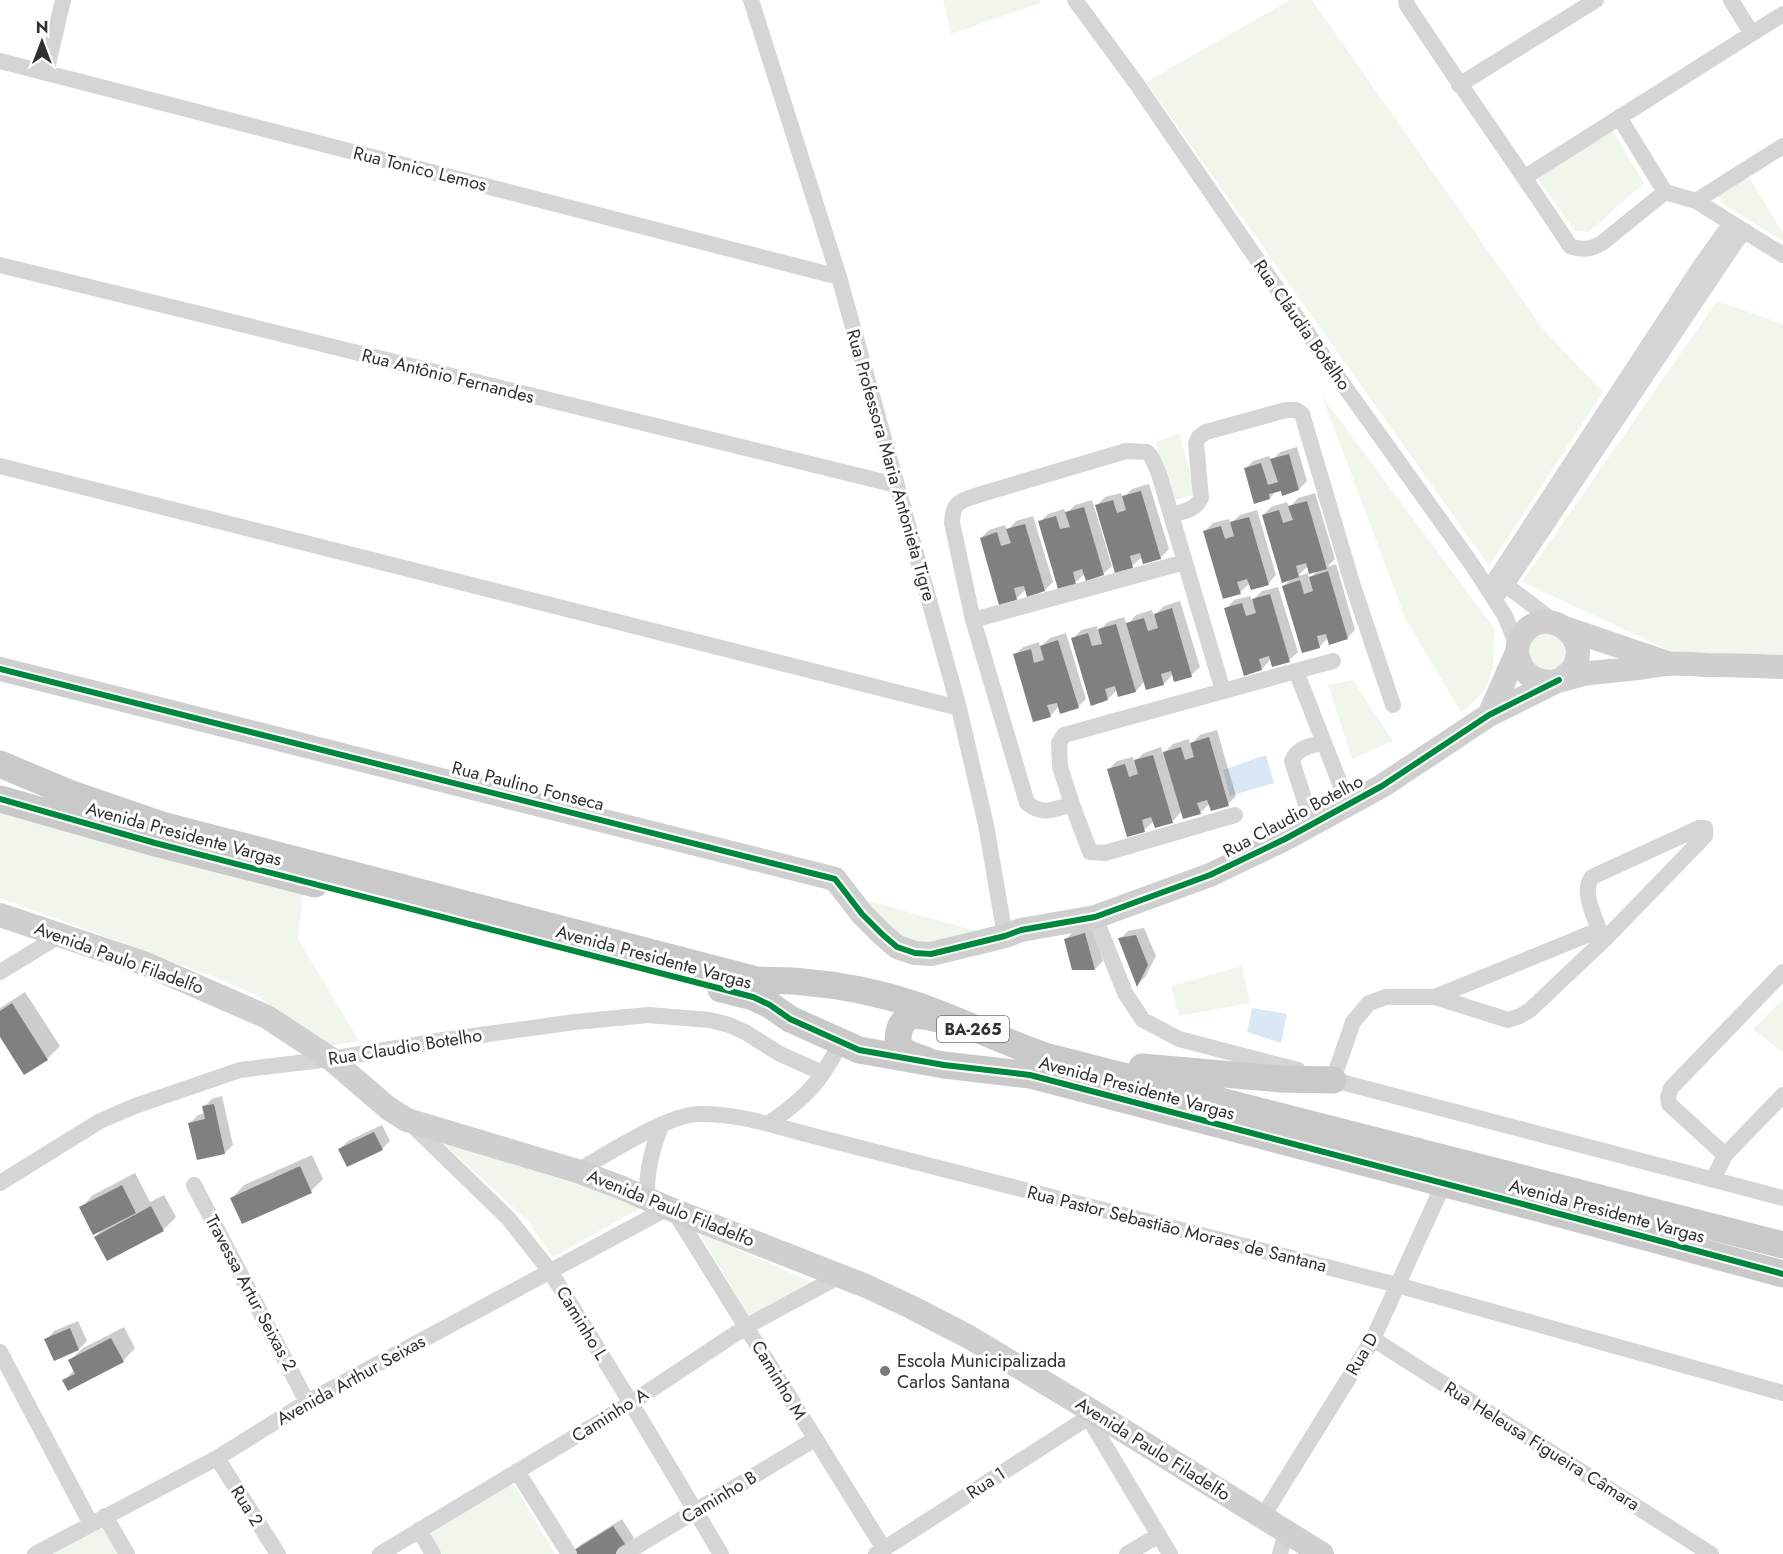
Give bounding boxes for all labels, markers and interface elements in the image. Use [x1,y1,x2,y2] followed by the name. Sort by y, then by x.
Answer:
[12,12,72,72] north arrow
[36,16,48,39] text: N
[351,140,489,198] street label: Rua Tonico Lemos
[1247,254,1357,396] street label: Rua Cláudia Botêlho
[840,326,942,604] street label: Rua Professora Maria Antonieta Tigre
[359,342,537,410] street label: Rua Antônio Fernandes
[449,755,607,817] street label: Rua Paulino Fonseca
[1218,768,1368,864] street label: Rua Claudio Botelho
[83,795,285,873] street label: Avenida Presidente Vargas
[31,915,207,1001] street label: Avenida Paulo Filadelfo
[553,918,755,996] street label: Avenida Presidente Vargas
[937,1016,1009,1042] road number: BA-265
[326,1022,484,1072] street label: Rua Claudio Botelho
[1036,1049,1238,1127] street label: Avenida Presidente Vargas
[583,1163,759,1254] street label: Avenida Paulo Filadelfo
[1506,1172,1708,1250] street label: Avenida Presidente Vargas
[1024,1179,1330,1279] street label: Rua Pastor Sebastião Moraes de Santana
[199,1210,303,1376] street label: Travessa Artur Seixas 2
[550,1281,614,1365] street label: Caminho L
[272,1328,430,1432] street label: Avenida Arthur Seixas
[1339,1328,1385,1380] street label: Rua D
[745,1335,813,1425] street label: Caminho M
[897,1348,1066,1395] place label: Escola Municipalizada Carlos Santana
[878,1364,892,1378] marker: Escola Municipalizada Carlos Santana
[1439,1375,1645,1517] street label: Rua Heleusa Figueira Câmara
[567,1381,653,1449] street label: Caminho A
[1071,1391,1236,1507] street label: Avenida Paulo Filadelfo
[961,1461,1011,1505] street label: Rua 1
[676,1464,762,1530] street label: Caminho B
[224,1481,270,1531] street label: Rua 2

